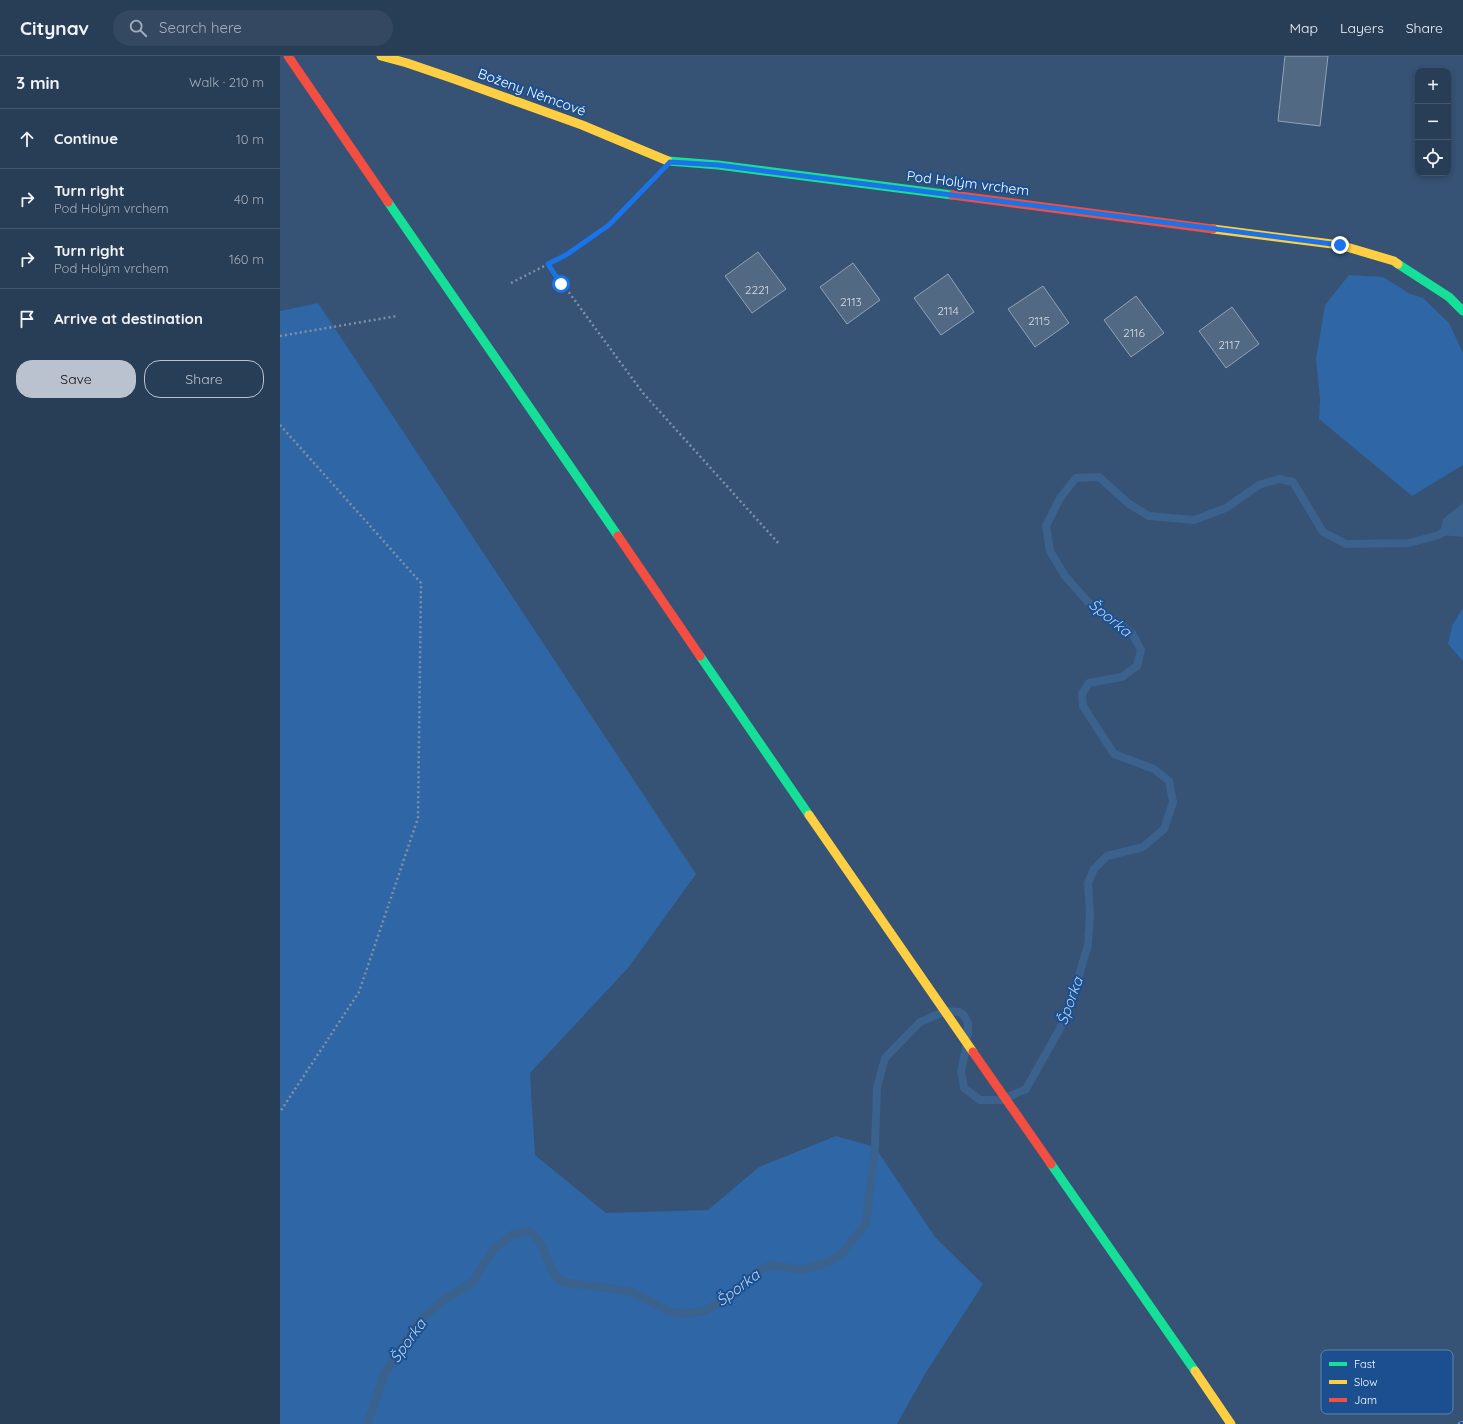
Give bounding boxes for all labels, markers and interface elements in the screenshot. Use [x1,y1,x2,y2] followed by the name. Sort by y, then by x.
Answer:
[113,10,393,46] search box
[20,16,89,40] text: Citynav
[127,17,149,39] icon: search
[159,18,242,37] text: Search here
[1289,19,1318,37] text: Map
[1340,19,1384,37] text: Layers
[1406,19,1443,37] text: Share
[475,64,589,120] street label: Boženy Němcové
[1415,68,1451,176] map controls
[1415,68,1451,104] button: +
[16,72,60,93] text: 3 min
[189,74,264,90] text: Walk · 210 m
[1415,104,1451,140] button: −
[16,128,38,150] icon: ahead
[54,129,118,148] text: Continue
[236,131,264,147] text: 10 m
[1415,140,1451,176] button: locate
[906,167,1030,199] street label: Pod Holým vrchem
[54,181,125,200] text: Turn right
[16,188,38,210] icon: right
[234,191,264,207] text: 40 m
[54,200,169,216] text: Pod Holým vrchem
[1331,236,1349,254] route end
[54,241,125,260] text: Turn right
[16,248,38,270] icon: right
[229,251,264,267] text: 160 m
[54,260,169,276] text: Pod Holým vrchem
[552,275,570,293] route start
[745,282,769,297] house number: 2221
[840,294,862,309] house number: 2113
[937,303,959,318] house number: 2114
[16,308,38,330] icon: arrive
[54,309,203,328] text: Arrive at destination
[1028,313,1050,328] house number: 2115
[1123,325,1146,340] house number: 2116
[1218,337,1240,352] house number: 2117
[16,360,136,398] button: Save
[144,360,264,398] button: Share
[1085,595,1136,641] water label: Šporka
[1052,974,1087,1027] water label: Šporka
[712,1265,764,1310] water label: Šporka
[385,1314,430,1366] water label: Šporka
[1321,1350,1453,1414] legend
[1354,1357,1376,1371] text: Fast
[1354,1375,1378,1389] text: Slow
[1354,1393,1377,1407] text: Jam

